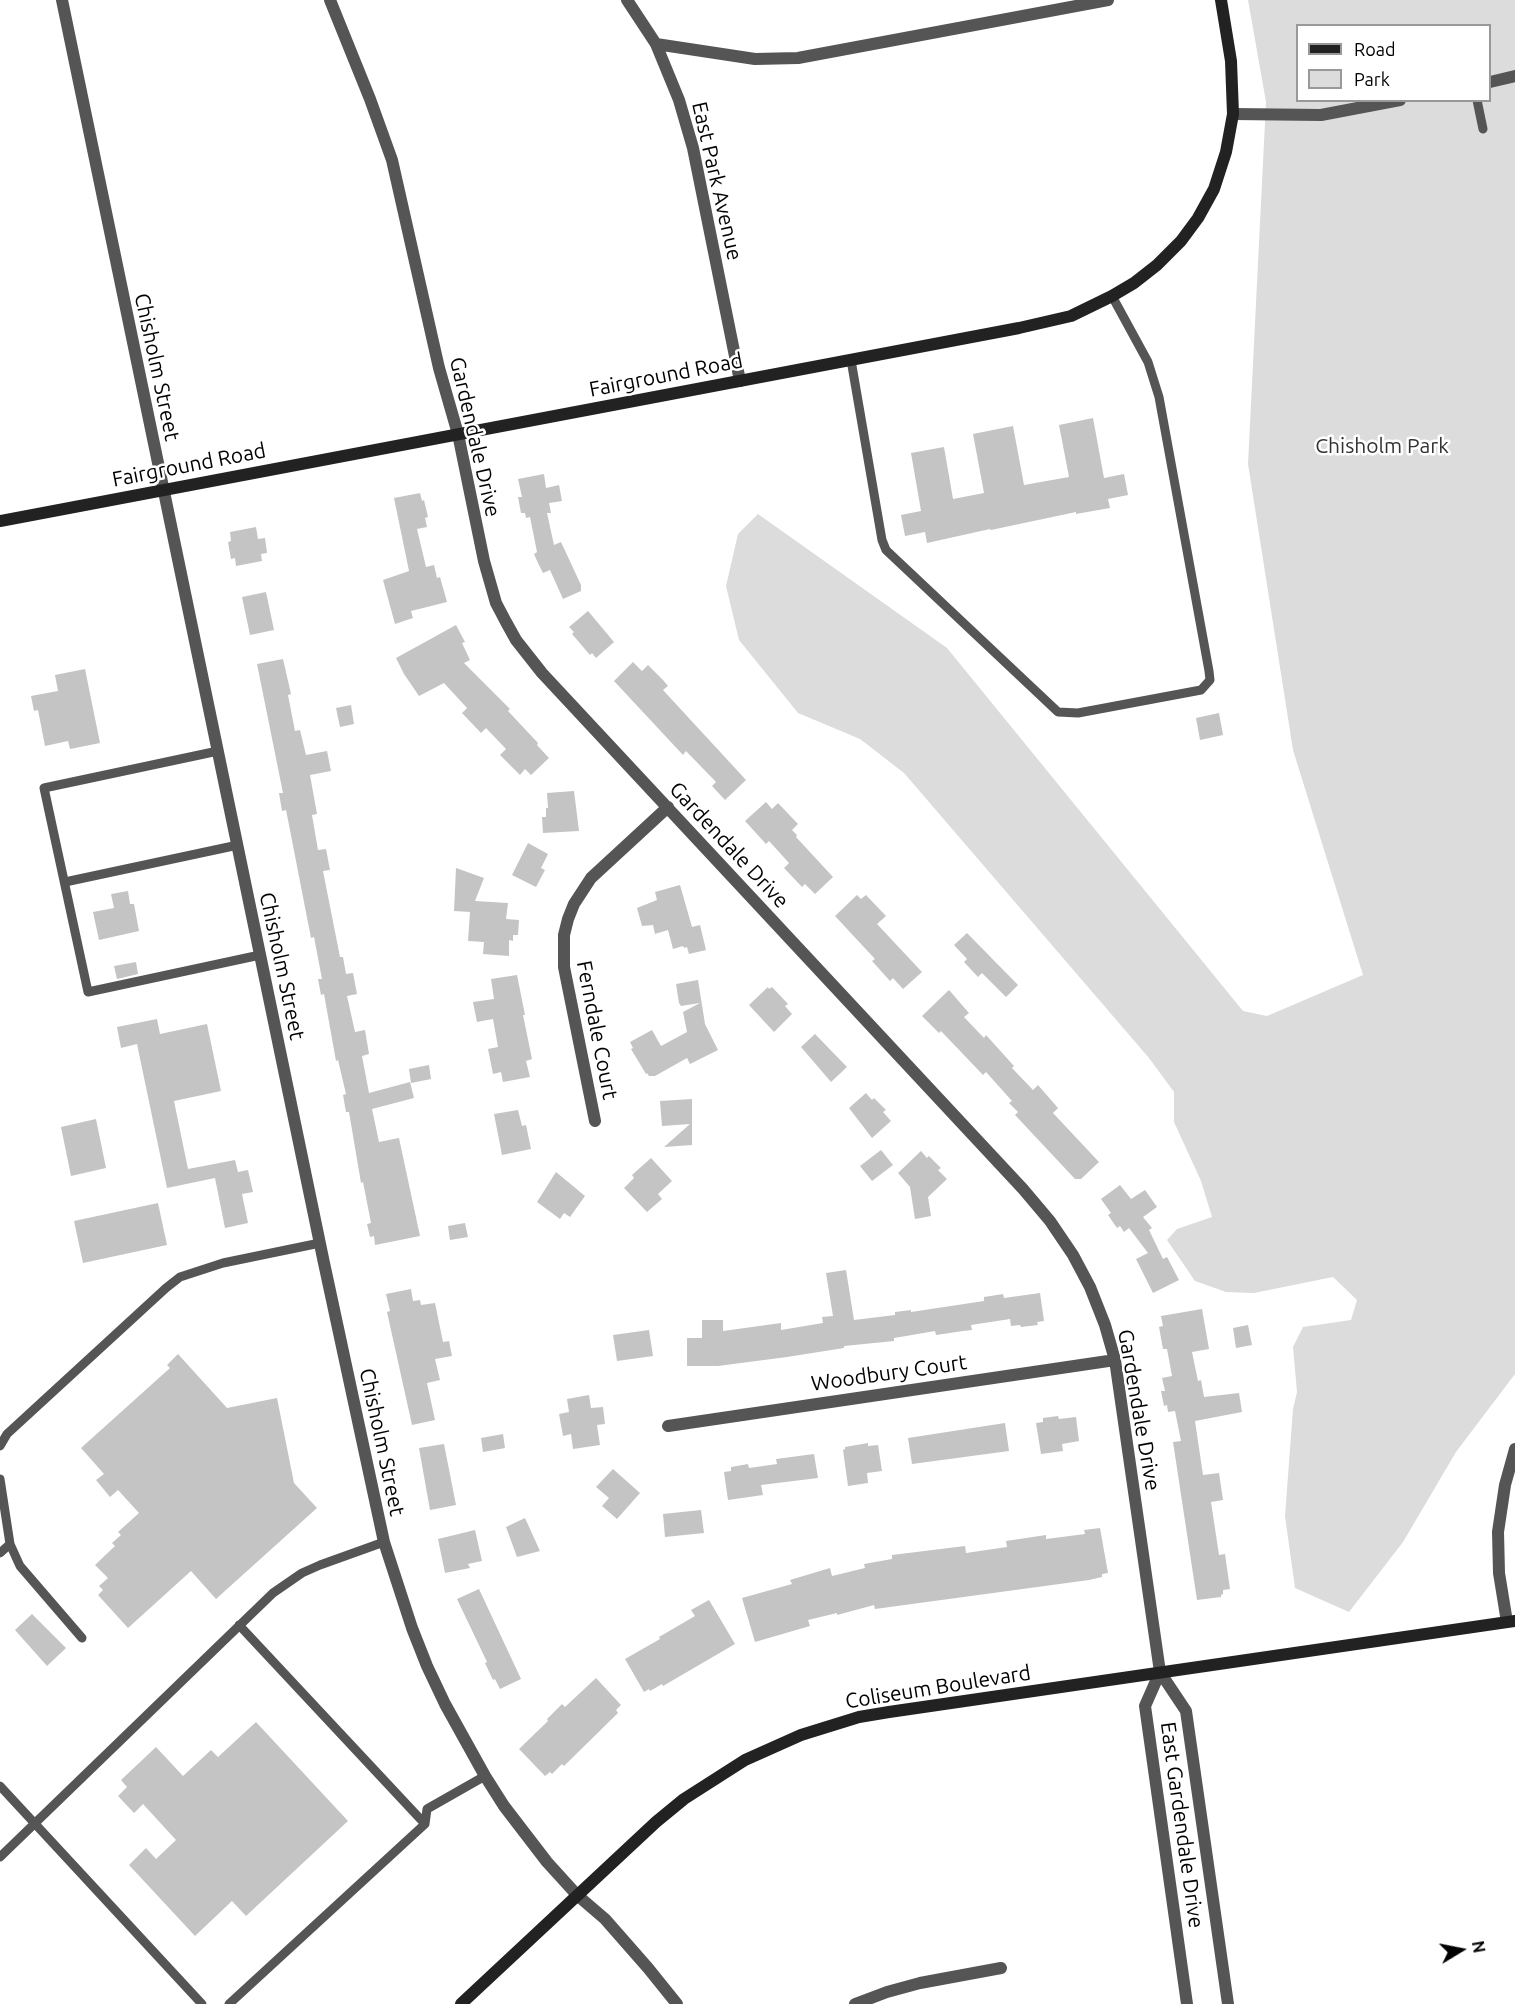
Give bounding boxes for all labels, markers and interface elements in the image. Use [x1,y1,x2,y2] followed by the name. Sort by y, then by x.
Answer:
[1296,24,1491,102] legend
[1354,39,1396,59] text: Road
[1354,69,1390,89] text: Park
[687,99,747,263] street label: East Park Avenue
[129,291,185,443] street label: Chisholm Street
[587,348,745,402] street label: Fairground Road
[444,355,506,519] street label: Gardendale Drive
[1315,433,1449,459] park label: Chisholm Park
[110,438,268,492] street label: Fairground Road
[664,777,794,913] street label: Gardendale Drive
[254,890,310,1042] street label: Chisholm Street
[571,958,623,1102] street label: Ferndale Court
[1112,1327,1166,1493] street label: Gardendale Drive
[810,1350,968,1396] street label: Woodbury Court
[354,1366,410,1518] street label: Chisholm Street
[844,1660,1032,1714] street label: Coliseum Boulevard
[1155,1720,1209,1930] street label: East Gardendale Drive
[1431,1920,1491,1980] north arrow
[1469,1939,1489,1954] text: N

